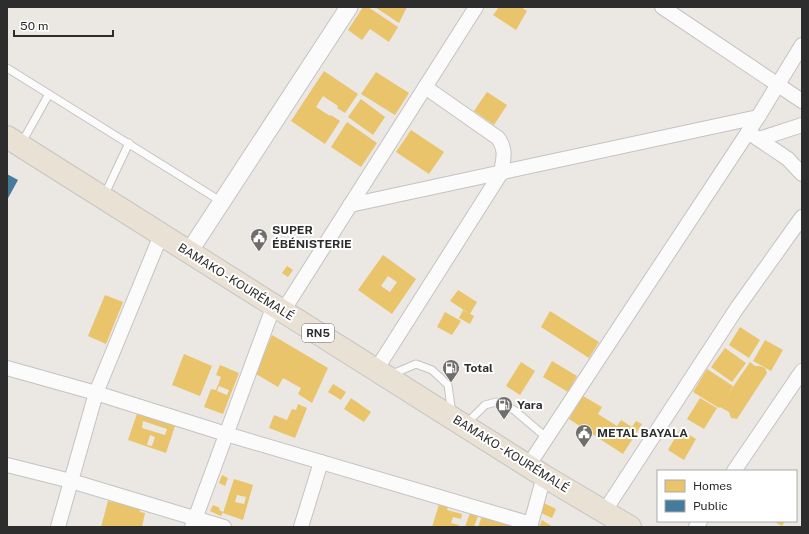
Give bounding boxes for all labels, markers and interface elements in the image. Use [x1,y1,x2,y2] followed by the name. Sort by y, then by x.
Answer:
[14,12,113,38] scale bar
[20,19,48,33] text: 50 m
[272,223,352,251] place label: SUPER ÉBÉNISTERIE
[249,227,269,252] public building icon: SUPER ÉBÉNISTERIE
[175,241,297,323] street label: BAMAKO - KOURÉMALÉ
[302,324,334,342] road number: RN5
[441,358,461,383] fuel station icon: Total
[464,361,493,375] place label: Total
[494,395,514,420] fuel station icon: Yara
[517,398,543,412] place label: Yara
[450,413,572,495] street label: BAMAKO - KOURÉMALÉ
[574,423,594,448] public building icon: METAL BAYALA
[597,426,688,440] place label: METAL BAYALA
[657,470,797,522] legend
[693,479,732,493] text: Homes
[693,499,728,513] text: Public

